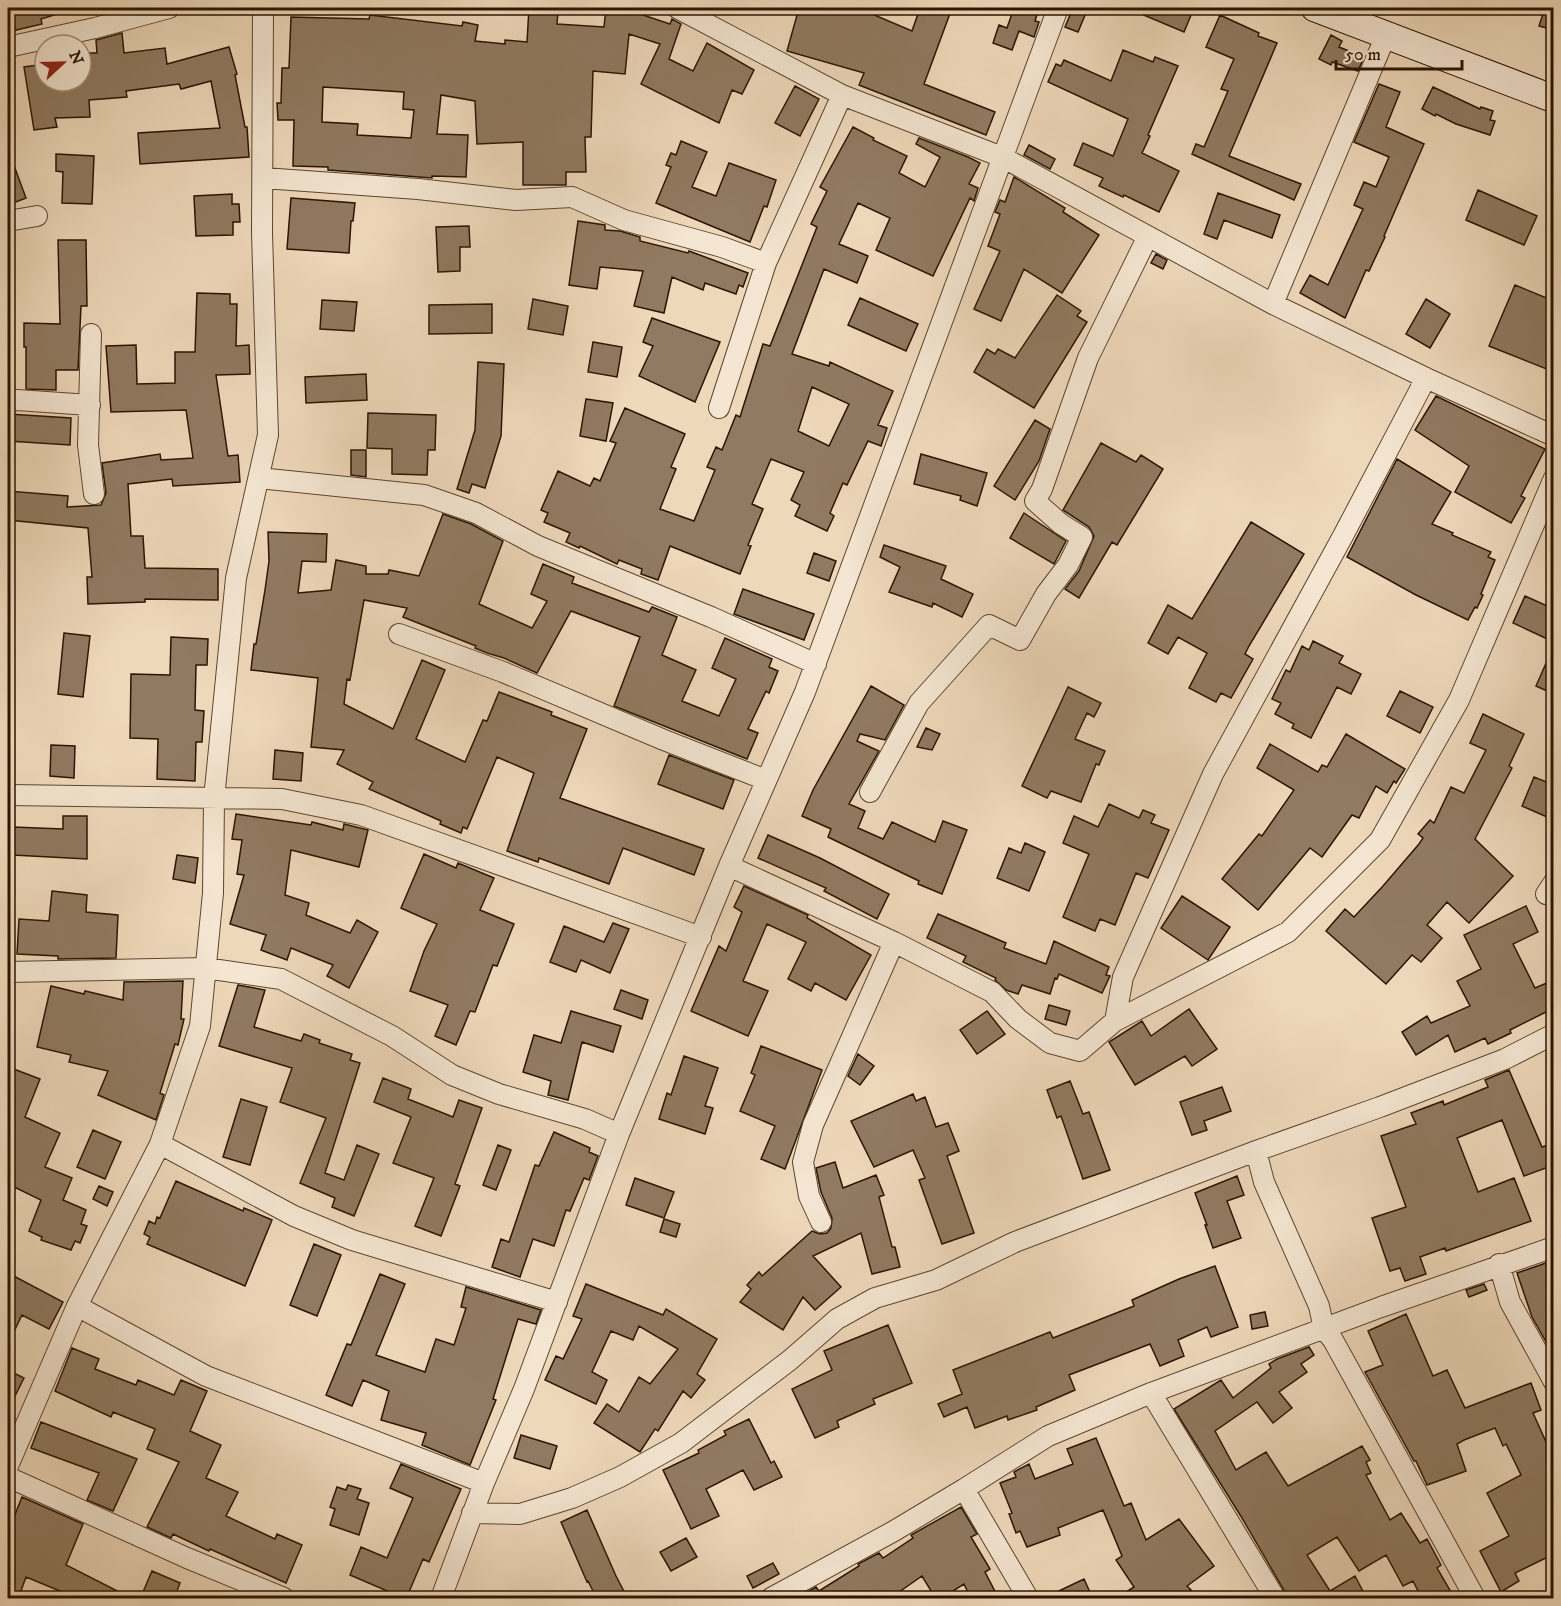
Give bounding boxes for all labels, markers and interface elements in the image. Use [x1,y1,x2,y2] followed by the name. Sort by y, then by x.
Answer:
[33,33,93,93] north arrow
[1336,33,1462,71] scale bar
[1345,44,1381,66] text: 50 m
[64,48,88,68] text: N

